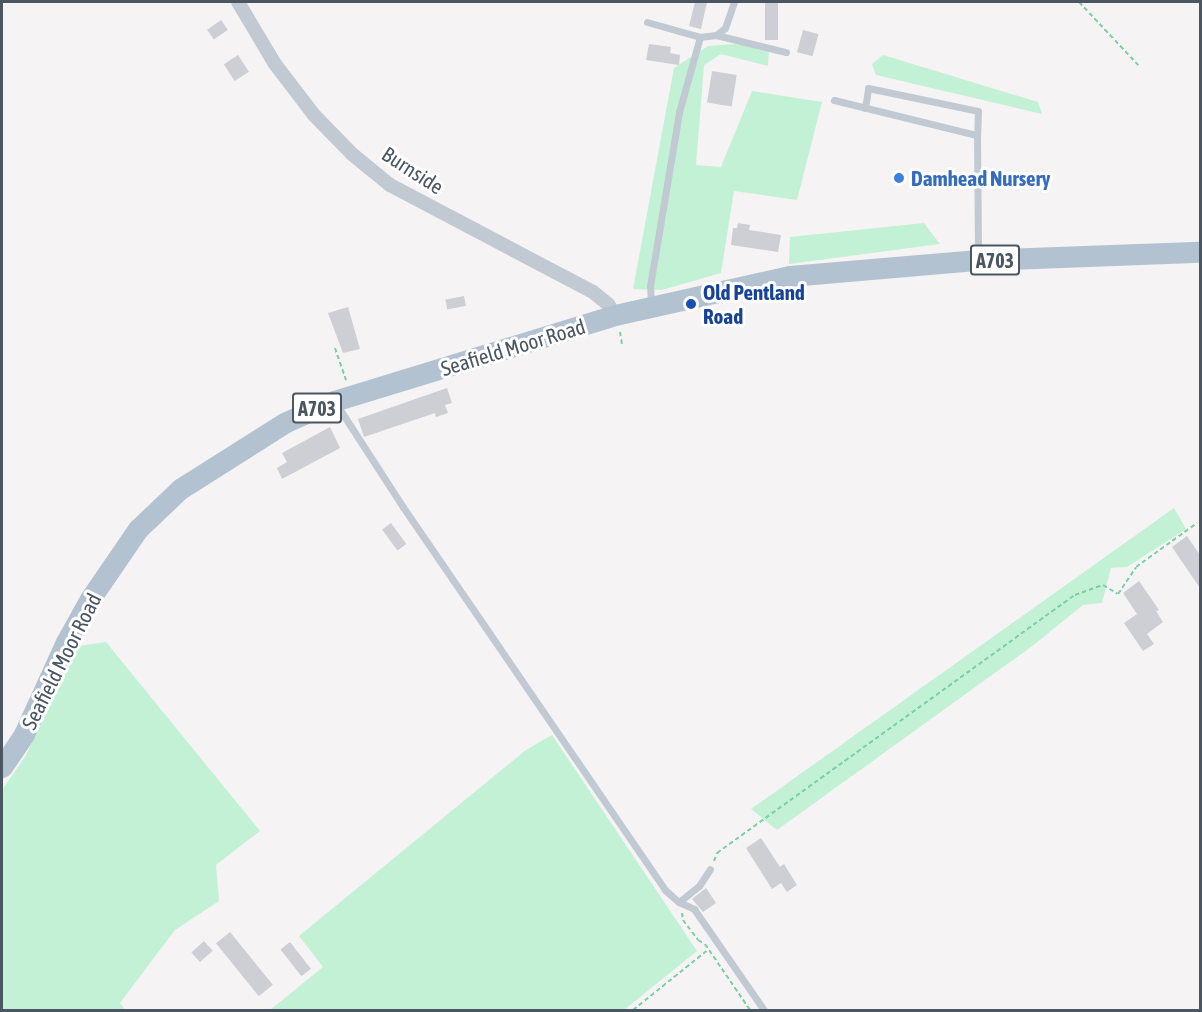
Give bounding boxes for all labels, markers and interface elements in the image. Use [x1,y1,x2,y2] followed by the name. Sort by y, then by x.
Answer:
[378,141,448,199] street label: Burnside
[911,165,1050,191] place label: Damhead Nursery
[892,171,906,185] marker: Damhead Nursery
[970,243,1020,277] road number: A703
[703,279,805,329] place label: Old Pentland Road
[684,297,698,311] marker: Old Pentland Road
[438,313,588,381] street label: Seafield Moor Road
[292,391,342,425] road number: A703
[16,589,106,733] street label: Seafield Moor Road

